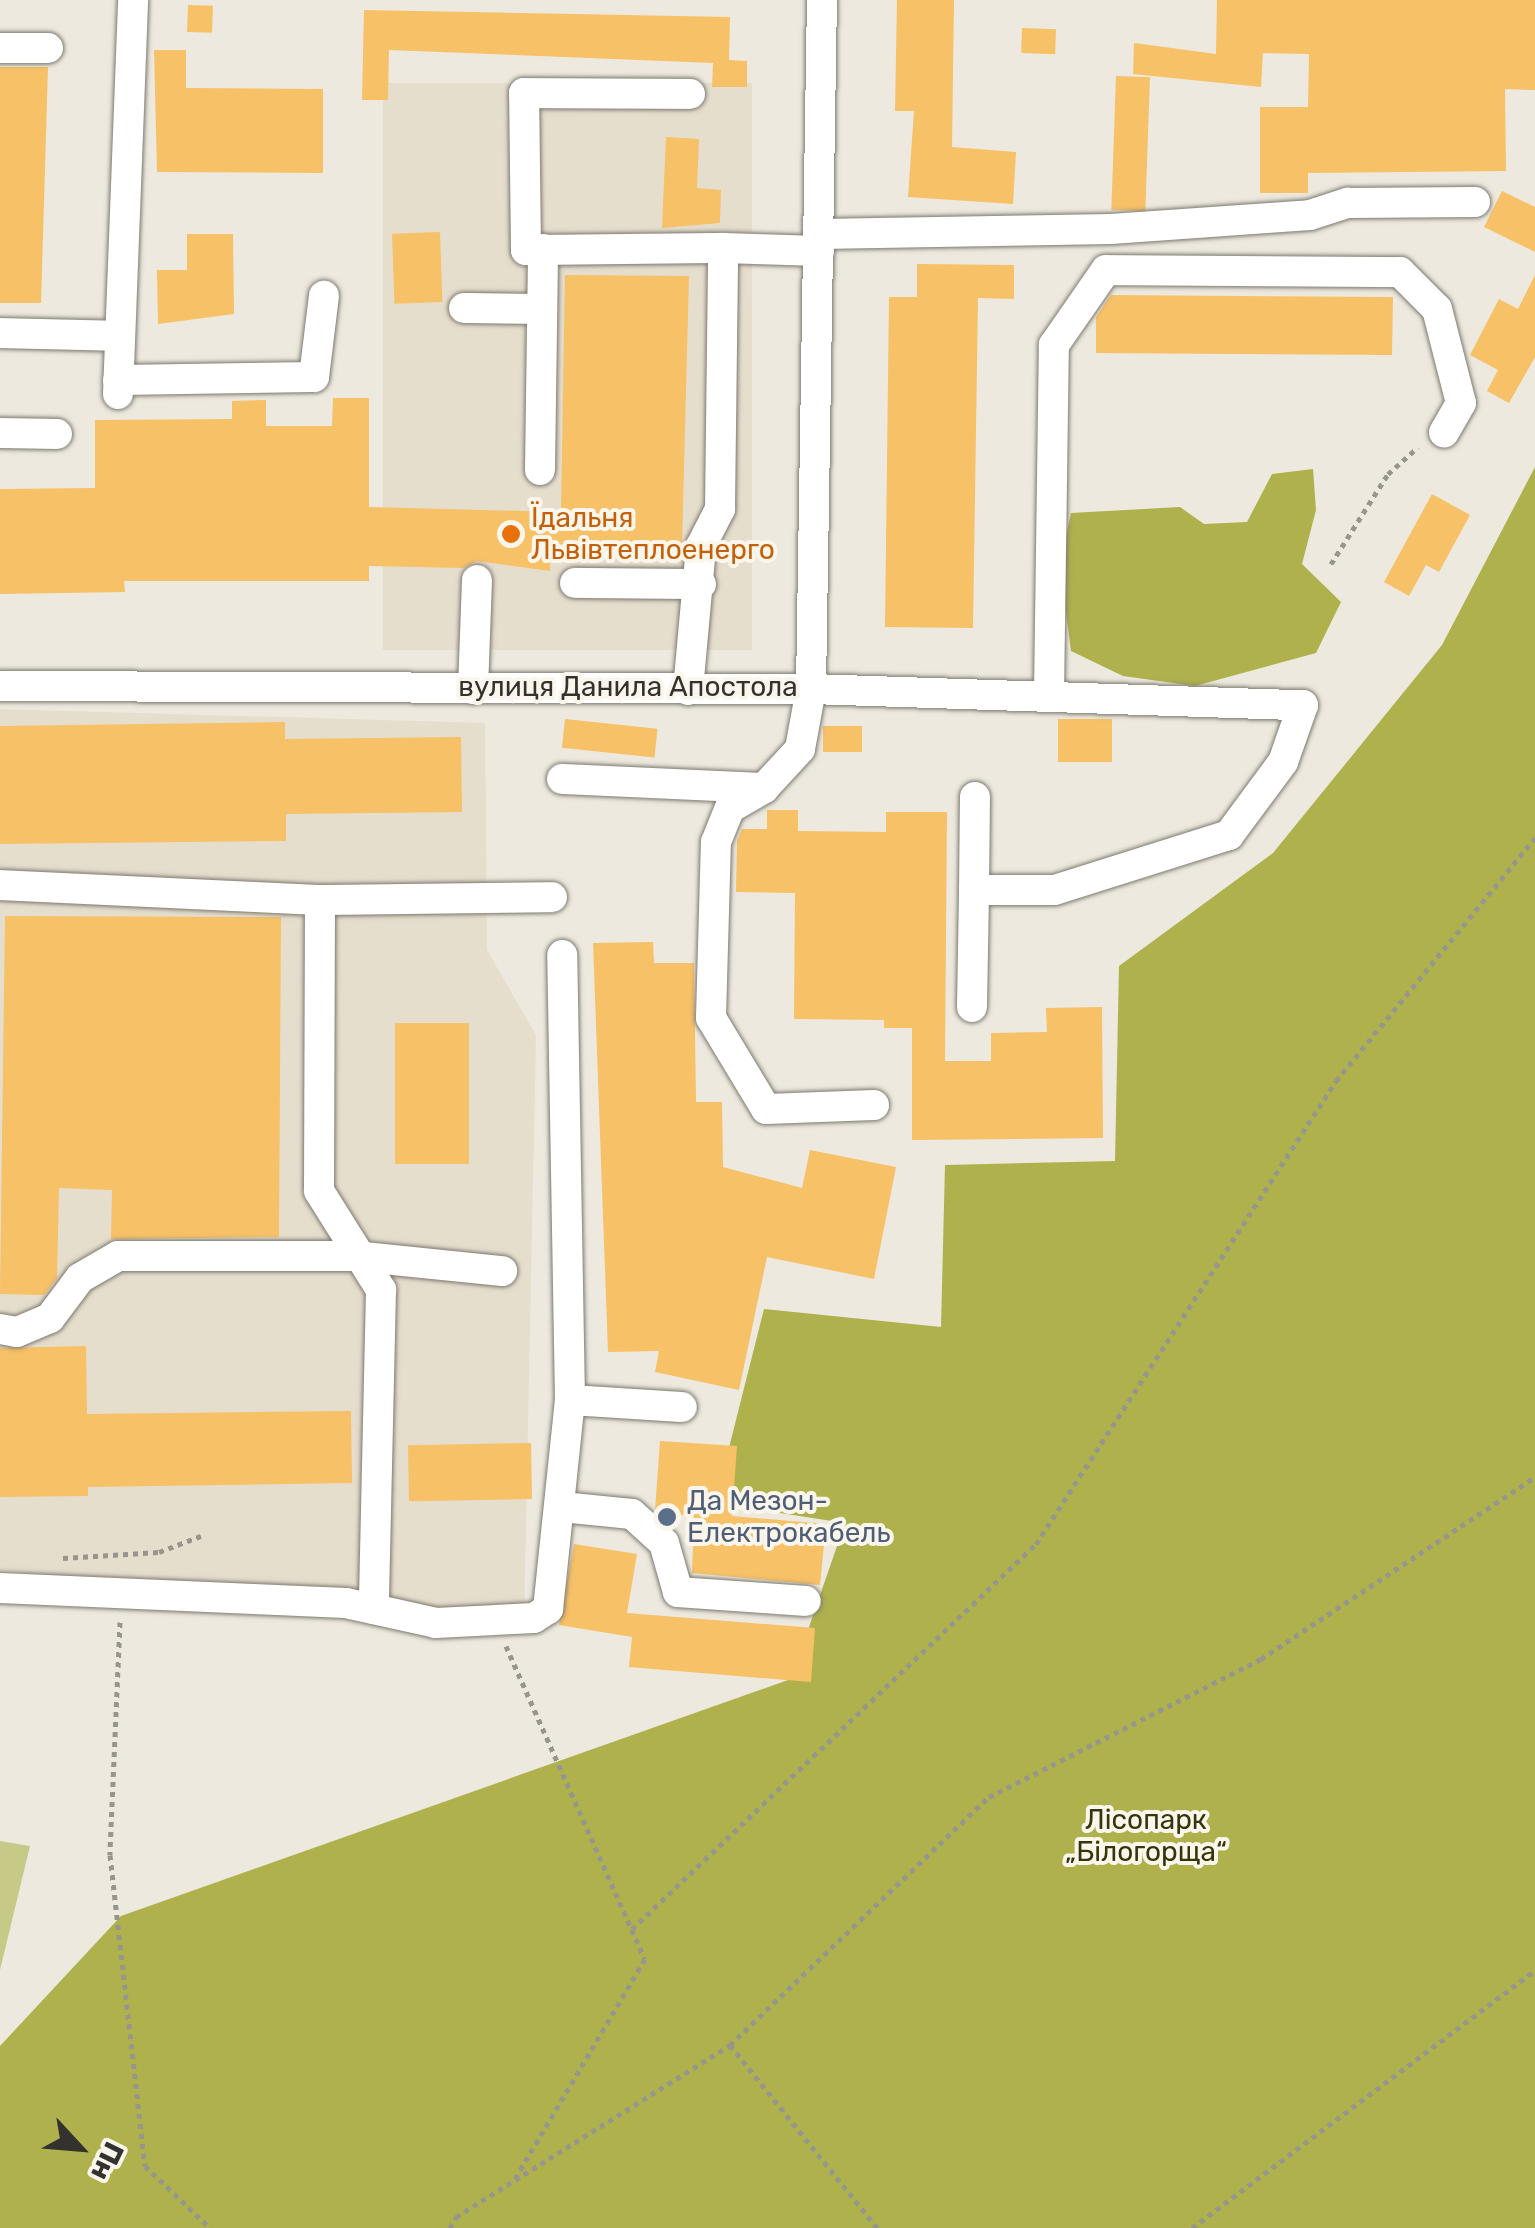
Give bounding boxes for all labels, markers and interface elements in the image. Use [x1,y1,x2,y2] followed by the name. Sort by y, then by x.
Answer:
[531,501,775,567] place label: Їдальня Львівтеплоенерго
[500,523,522,545] marker: Їдальня Львівтеплоенерго
[458,670,798,704] street label: вулиця Данила Апостола
[687,1484,891,1550] place label: Да Мезон- Електрокабель
[656,1506,678,1528] marker: Да Мезон- Електрокабель
[1065,1803,1227,1869] park label: Лісопарк „Білогорща“
[30,2098,130,2198] north arrow
[84,2137,131,2186] text: Пн

